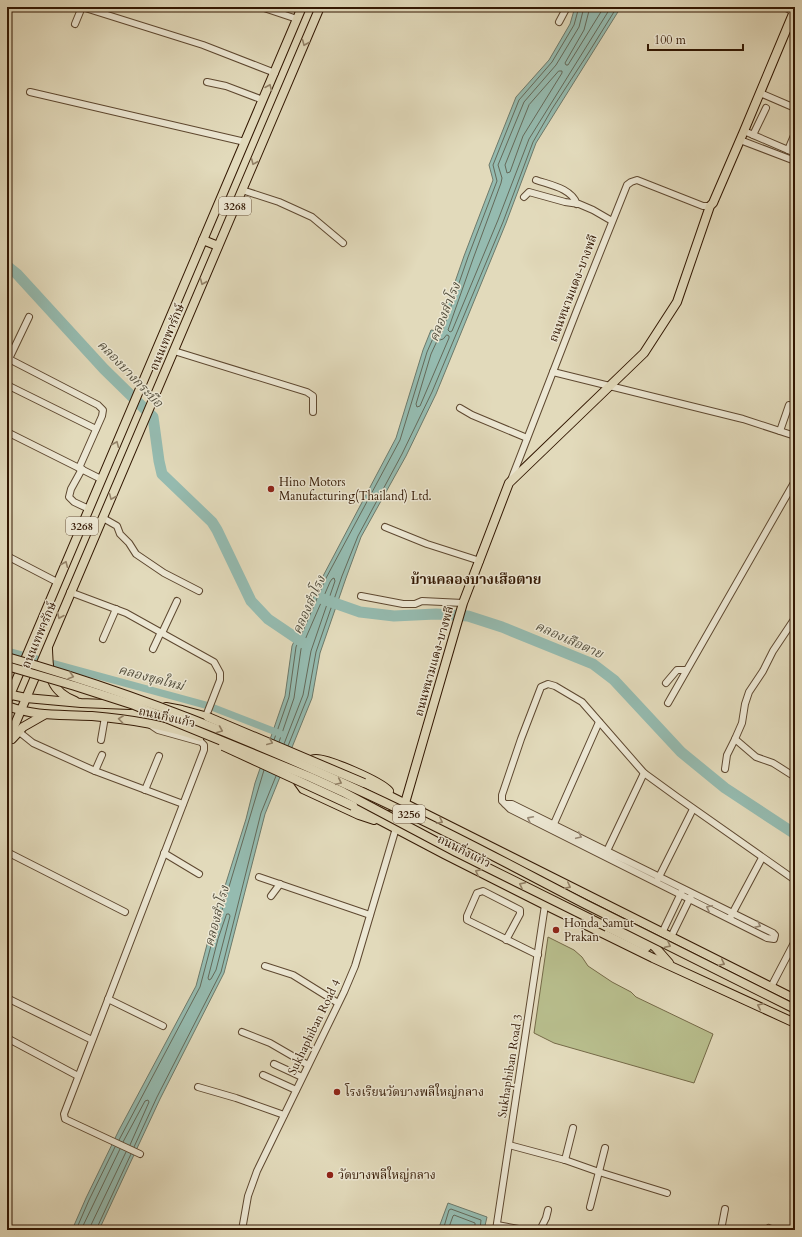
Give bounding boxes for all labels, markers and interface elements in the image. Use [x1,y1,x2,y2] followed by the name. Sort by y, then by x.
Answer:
[648,26,743,52] scale bar
[654,32,687,48] text: 100 m
[302,38,310,46] one-way arrow
[264,84,272,91] one-way arrow
[251,158,259,166] one-way arrow
[219,197,251,215] road number: 3268
[545,232,601,344] street label: ถนนหนามแดง-บางพลี
[200,279,208,286] one-way arrow
[424,279,465,344] water label: คลองสำโรง
[146,300,189,373] street label: ถนนเทพารักษ์
[93,336,167,412] water label: คลองบางกระบือ
[112,441,120,448] one-way arrow
[279,474,432,504] place label: Hino Motors Manufacturing(Thailand) Ltd.
[266,484,276,494] marker: Hino Motors Manufacturing(Thailand) Ltd.
[108,493,116,500] one-way arrow
[66,517,98,535] road number: 3268
[60,560,68,568] one-way arrow
[410,570,542,589] district label: บ้านคลองบางเสือตาย
[287,572,330,637] water label: คลองสำโรง
[18,598,61,671] street label: ถนนเทพารักษ์
[411,604,457,718] street label: ถนนหนามแดง-บางพลี
[57,612,65,620] one-way arrow
[532,617,607,663] water label: คลองเสือตาย
[116,660,188,696] water label: คลองขุดใหม่
[68,671,75,680] one-way arrow
[137,702,197,731] street label: ถนนกิ่งแก้ว
[118,715,124,724] one-way arrow
[215,725,223,733] one-way arrow
[266,738,273,746] one-way arrow
[334,777,342,785] one-way arrow
[393,805,425,823] road number: 3256
[436,816,443,823] one-way arrow
[526,816,534,824] one-way arrow
[435,830,494,871] street label: ถนนกิ่งแก้ว
[574,831,582,839] one-way arrow
[475,869,483,877] one-way arrow
[564,881,571,888] one-way arrow
[519,882,526,890] one-way arrow
[199,883,234,948] water label: คลองสำโรง
[705,905,713,913] one-way arrow
[564,915,634,945] place label: Honda Samut Prakan
[754,920,761,928] one-way arrow
[551,925,561,935] marker: Honda Samut Prakan
[664,940,672,948] one-way arrow
[718,958,725,966] one-way arrow
[284,977,344,1077] street label: Sukhaphiban Road 4
[757,1003,764,1011] one-way arrow
[494,1013,526,1119] street label: Sukhaphiban Road 3
[344,1083,484,1100] place label: โรงเรียนวัดบางพลีใหญ่กลาง
[332,1087,342,1097] marker: โรงเรียนวัดบางพลีใหญ่กลาง
[338,1166,436,1183] place label: วัดบางพลีใหญ่กลาง
[325,1170,335,1180] marker: วัดบางพลีใหญ่กลาง

